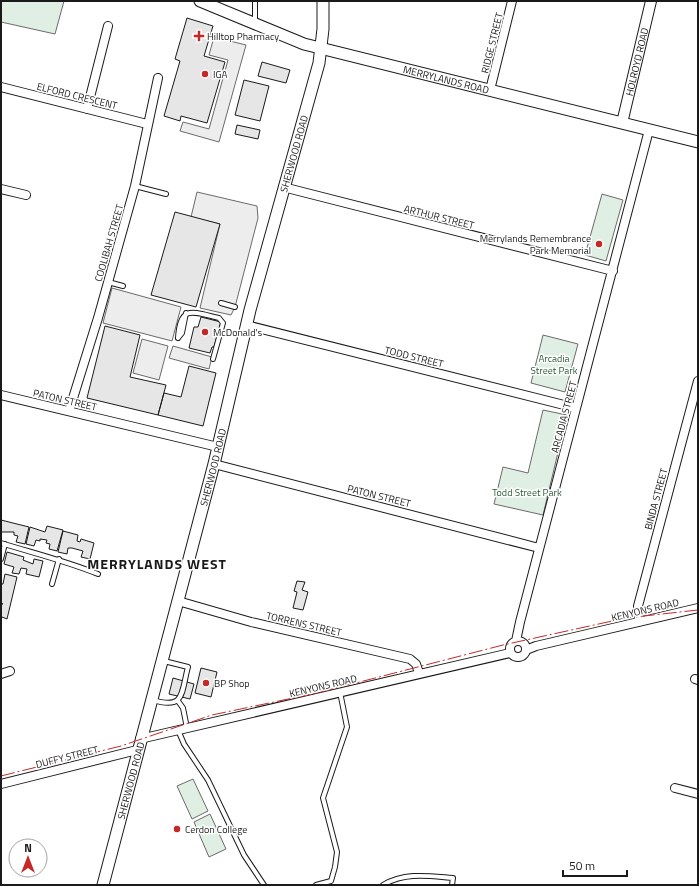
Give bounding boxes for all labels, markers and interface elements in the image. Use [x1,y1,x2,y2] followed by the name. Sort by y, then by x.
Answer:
[477,10,507,75] street label: RIDGE STREET
[621,26,652,97] street label: HOLROYD ROAD
[207,29,279,44] place label: Hilltop Pharmacy
[194,31,204,41] marker: Hilltop Pharmacy
[402,61,491,97] street label: MERRYLANDS ROAD
[213,67,228,82] place label: IGA
[200,69,210,79] marker: IGA
[35,79,120,113] street label: ELFORD CRESCENT
[276,113,312,194] street label: SHERWOOD ROAD
[402,201,476,233] street label: ARTHUR STREET
[91,202,127,283] street label: COOLIBAH STREET
[480,231,591,258] place label: Merrylands Remembrance Park Memorial
[594,239,604,249] marker: Merrylands Remembrance Park Memorial
[213,325,262,340] place label: McDonald's
[200,327,210,337] marker: McDonald's
[383,342,446,372] street label: TODD STREET
[530,351,578,378] park label: Arcadia Street Park
[547,379,581,455] street label: ARCADIA STREET
[32,385,99,415] street label: PATON STREET
[196,427,230,508] street label: SHERWOOD ROAD
[641,466,672,531] street label: BINDA STREET
[346,481,413,511] street label: PATON STREET
[492,485,562,500] park label: Todd Street Park
[87,553,227,574] district label: MERRYLANDS WEST
[610,595,680,625] street label: KENYONS ROAD
[265,608,344,640] street label: TORRENS STREET
[288,671,358,701] street label: KENYONS ROAD
[214,676,250,691] place label: BP Shop
[201,678,211,688] marker: BP Shop
[113,740,148,821] street label: SHERWOOD ROAD
[34,742,101,772] street label: DUFFY STREET
[185,822,247,837] place label: Cerdon College
[172,824,182,834] marker: Cerdon College
[8,838,48,878] north arrow
[24,840,32,856] text: N
[563,852,627,878] scale bar
[569,856,595,875] text: 50 m

